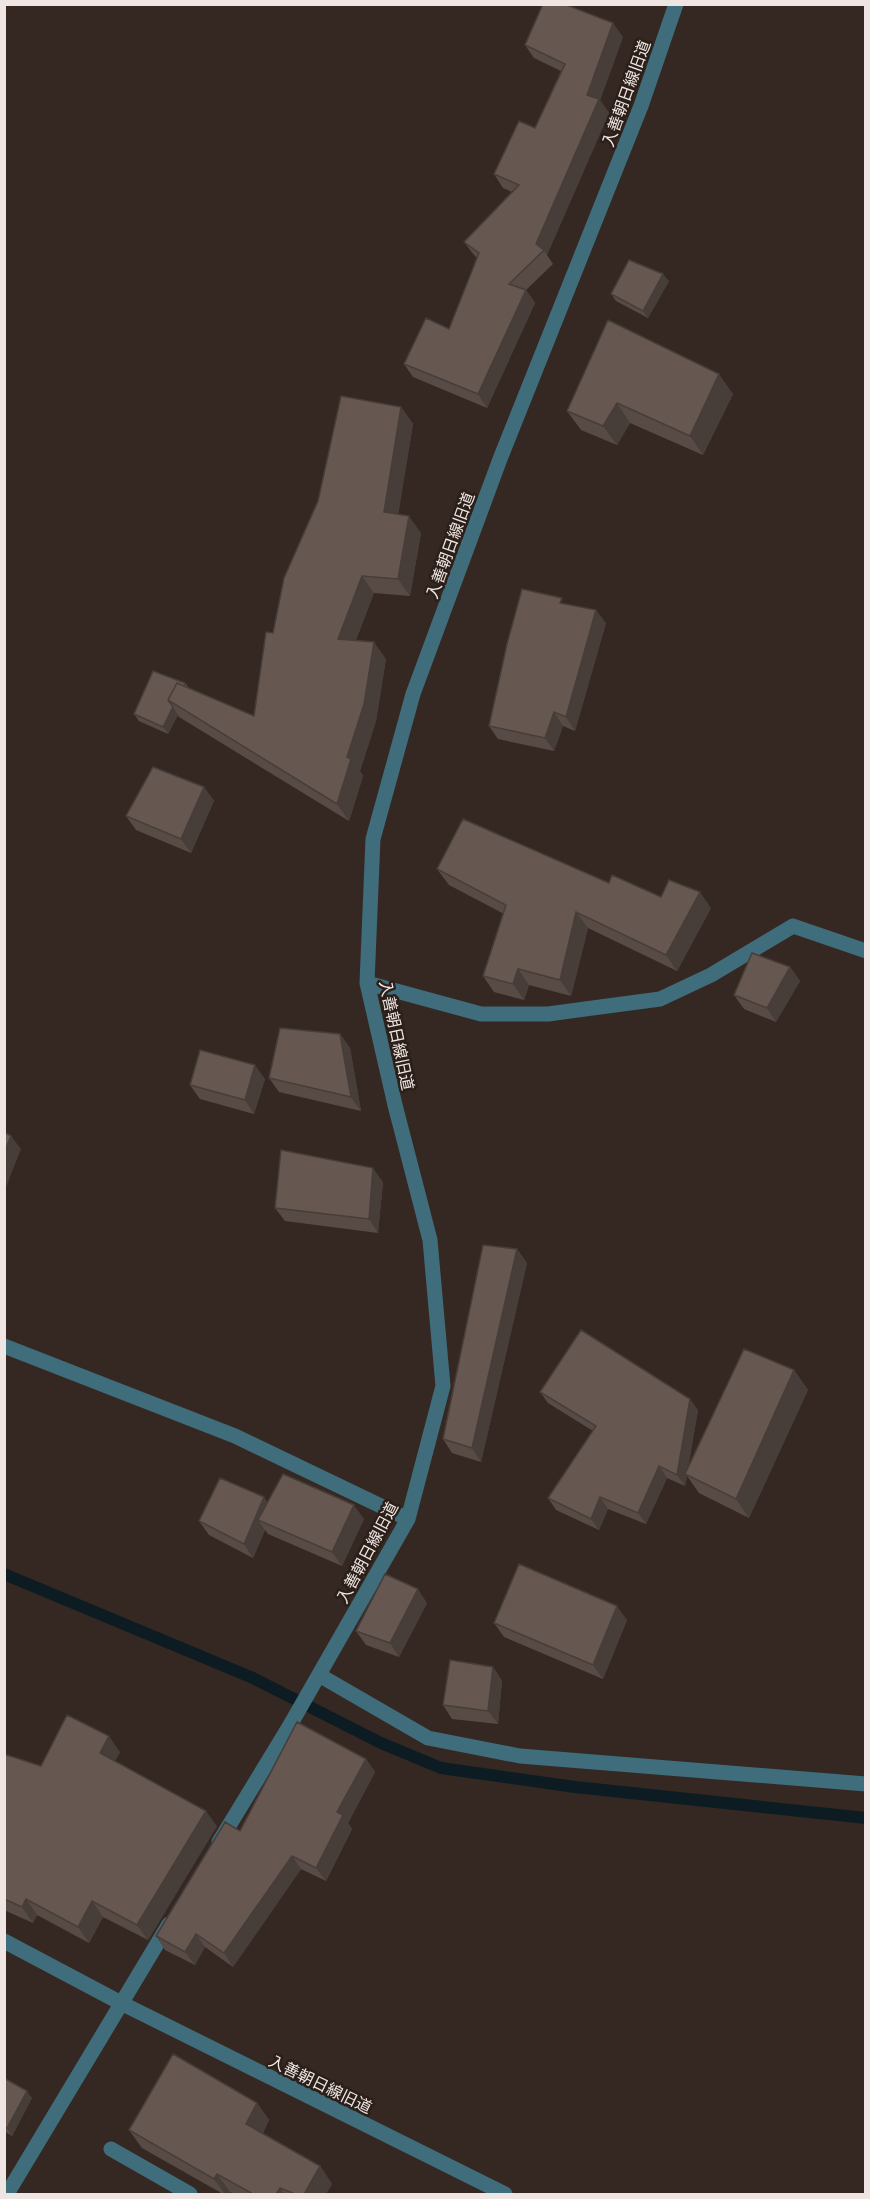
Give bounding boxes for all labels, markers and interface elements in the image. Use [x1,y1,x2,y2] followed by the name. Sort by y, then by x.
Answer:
[595,36,655,150] street label: 入善朝日線旧道
[419,488,479,602] street label: 入善朝日線旧道
[375,978,421,1092] street label: 入善朝日線旧道
[329,1497,403,1607] street label: 入善朝日線旧道
[265,2048,377,2118] street label: 入善朝日線旧道

